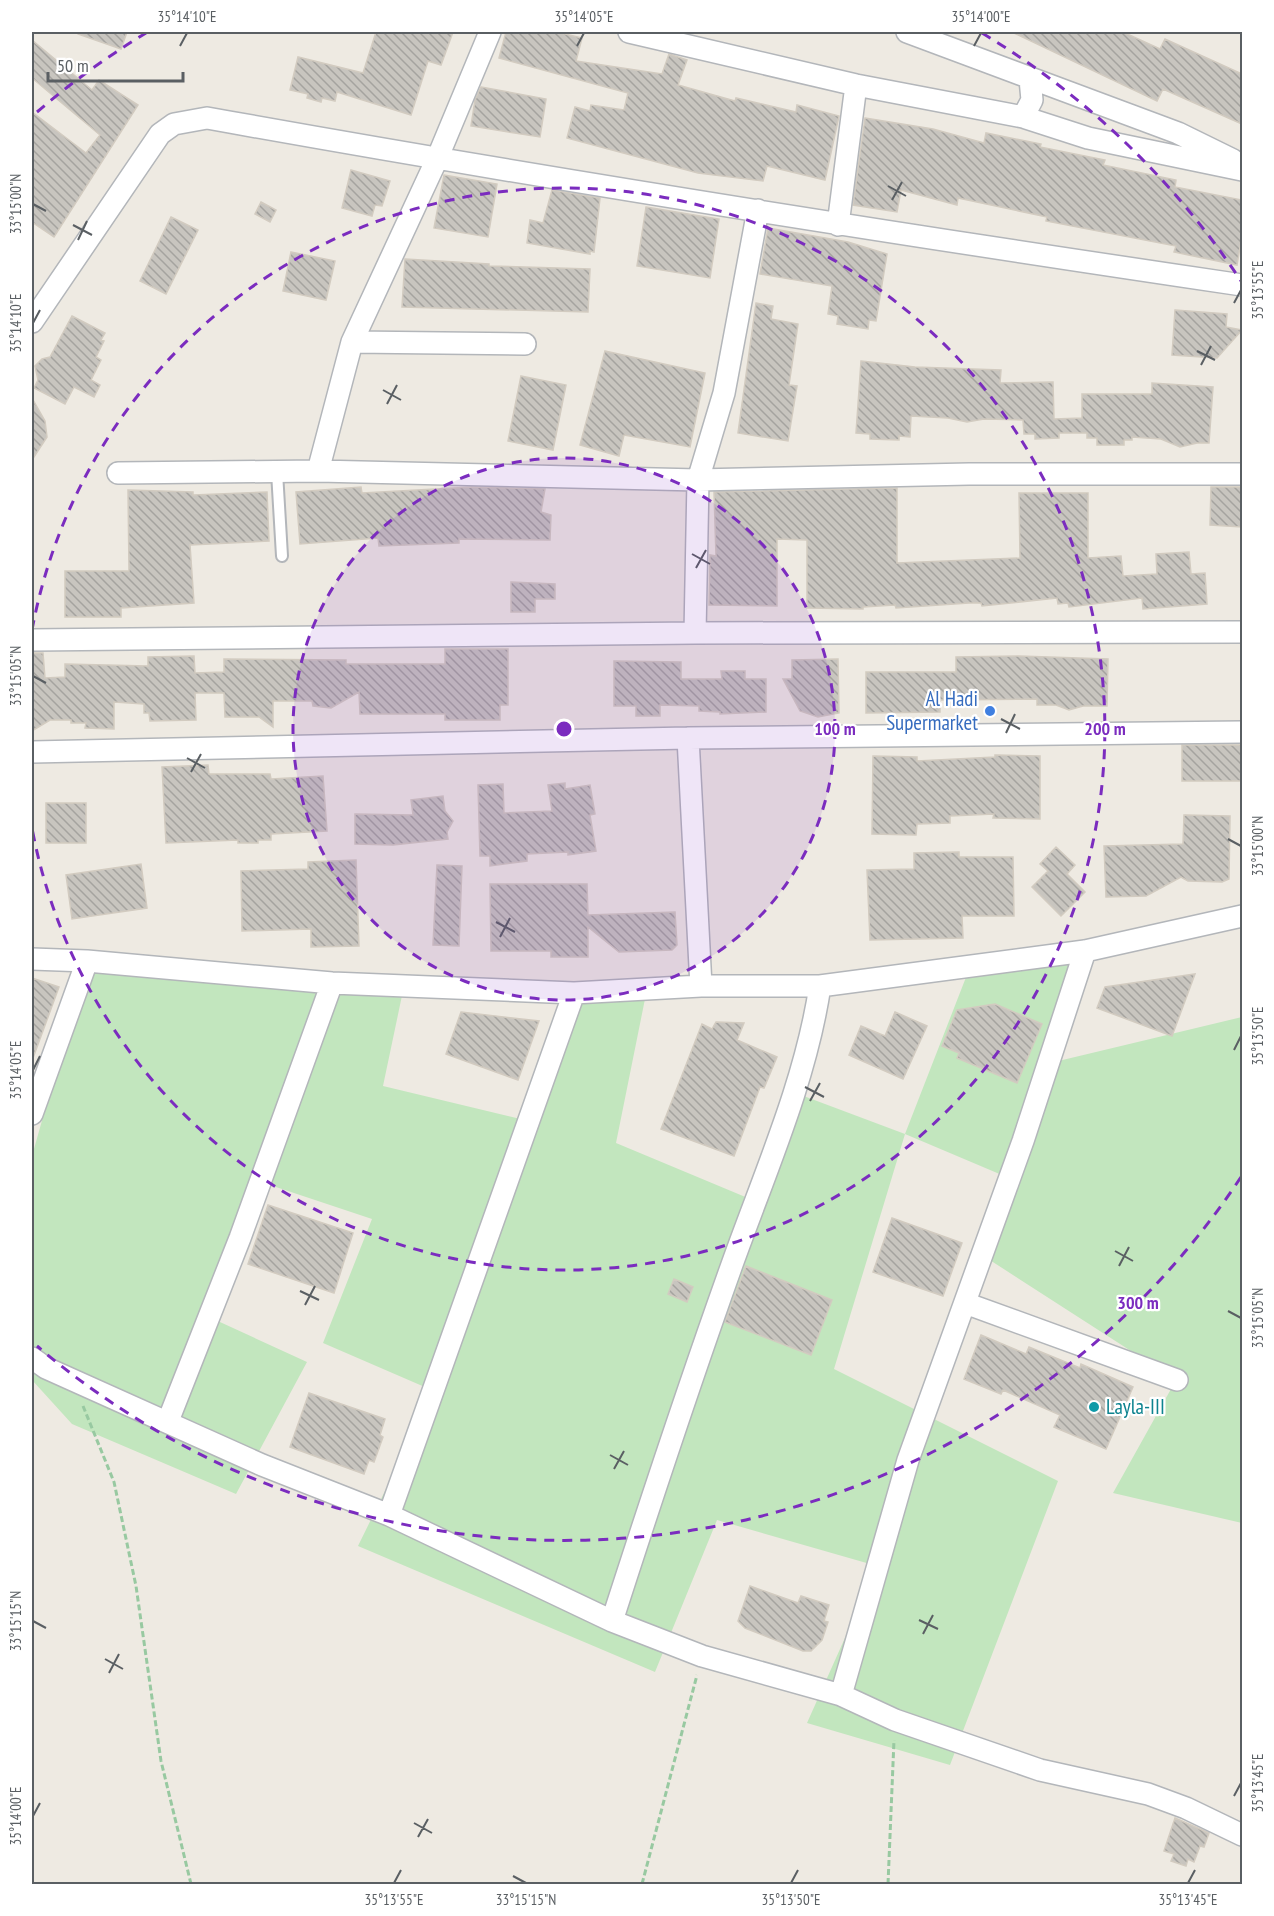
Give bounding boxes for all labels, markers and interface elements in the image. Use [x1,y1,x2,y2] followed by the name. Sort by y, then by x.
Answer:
[157,7,217,26] text: 35°14'10"E
[554,7,614,26] text: 35°14'05"E
[951,7,1011,26] text: 35°14'00"E
[48,45,183,83] scale bar
[57,54,89,77] text: 50 m
[6,174,25,234] text: 33°15'00"N
[1248,260,1267,320] text: 35°13'55"E
[6,293,25,353] text: 35°14'10"E
[6,646,25,706] text: 33°15'05"N
[886,685,978,736] place label: Al Hadi Supermarket
[983,704,997,718] marker: Al Hadi Supermarket
[814,717,856,740] text: 100 m
[1084,717,1126,740] text: 200 m
[554,719,574,739] centre of rings
[1248,816,1267,876] text: 33°15'00"N
[1248,1006,1267,1066] text: 35°13'50"E
[6,1040,25,1100] text: 35°14'05"E
[1248,1288,1267,1348] text: 33°15'05"N
[1117,1291,1159,1314] text: 300 m
[1106,1393,1165,1420] place label: Layla-III
[1087,1400,1101,1414] marker: Layla-III
[6,1591,25,1651] text: 33°15'15"N
[1248,1753,1267,1813] text: 35°13'45"E
[6,1786,25,1846] text: 35°14'00"E
[364,1890,424,1909] text: 35°13'55"E
[496,1890,556,1909] text: 33°15'15"N
[761,1890,821,1909] text: 35°13'50"E
[1158,1890,1218,1909] text: 35°13'45"E

